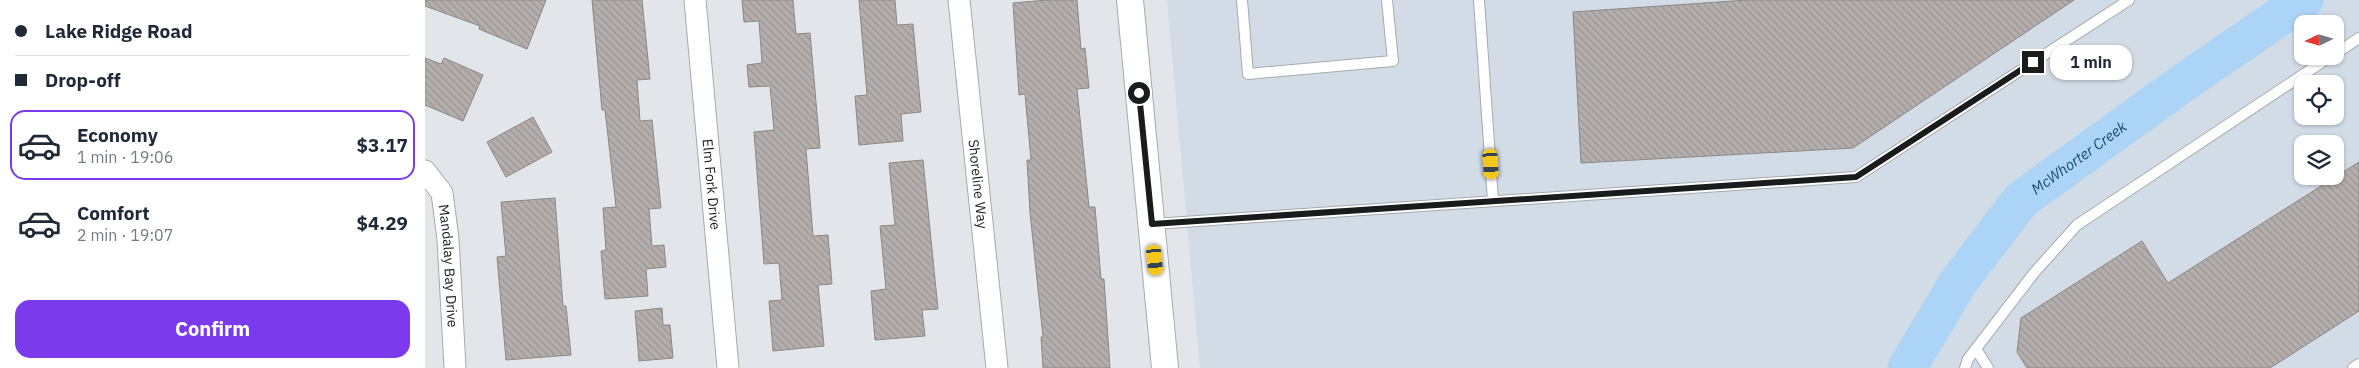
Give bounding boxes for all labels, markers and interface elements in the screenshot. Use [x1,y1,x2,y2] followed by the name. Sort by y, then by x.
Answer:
[2294,15,2344,65] north arrow
[2294,15,2344,185] map controls
[45,19,193,43] text: Lake Ridge Road
[2051,44,2133,80] callout: 1 min
[2022,51,2044,73] route end
[2070,52,2112,72] text: 1 min
[45,68,121,92] text: Drop-off
[2294,75,2344,125] button: locate
[1128,82,1150,104] route start
[2027,117,2130,198] water label: McWhorter Creek
[17,123,62,168] icon: car
[77,123,158,147] text: Economy
[356,133,408,157] text: $3.17
[2294,135,2344,185] button: layers
[698,138,725,231] street label: Elm Fork Drive
[964,138,992,230] street label: Shoreline Way
[77,147,173,167] text: 1 min · 19:06
[1482,149,1499,179] car
[17,201,62,246] icon: car
[77,201,150,225] text: Comfort
[435,203,462,328] street label: Mandalay Bay Drive
[356,211,408,235] text: $4.29
[77,225,173,245] text: 2 min · 19:07
[1145,244,1164,276] car
[15,300,410,358] button: Confirm

